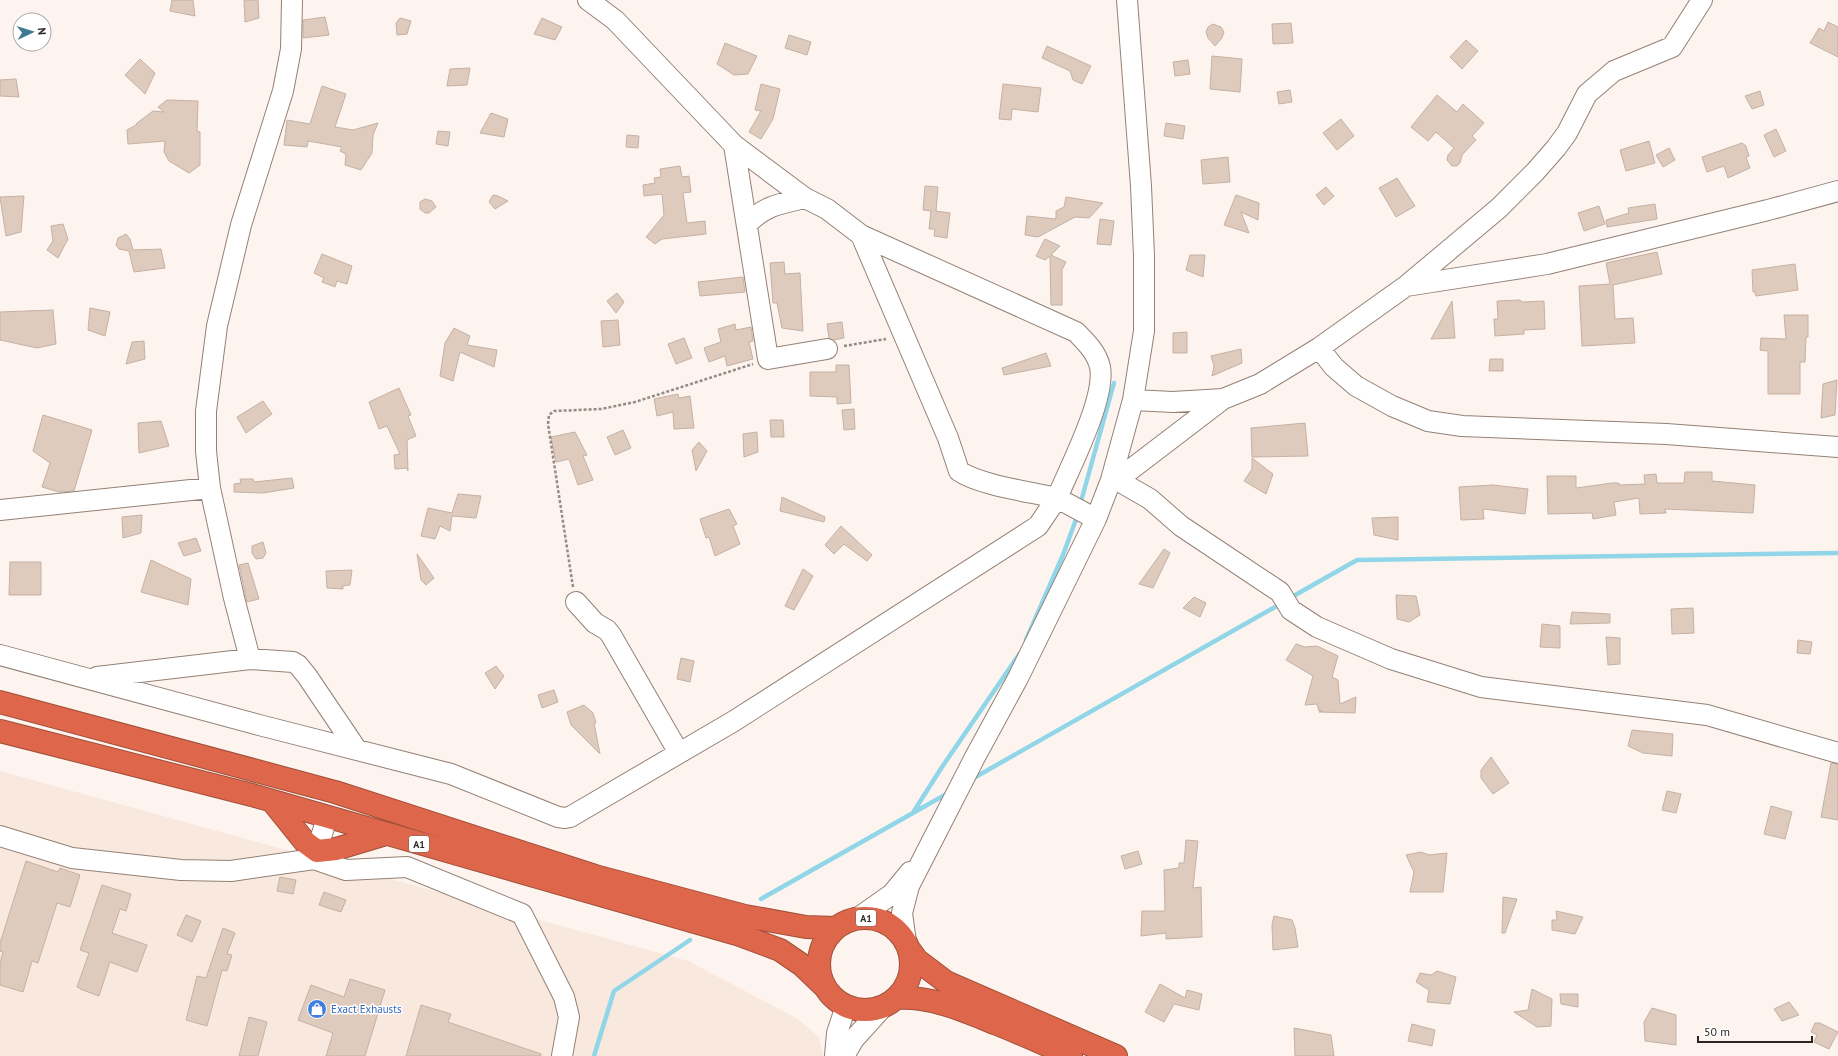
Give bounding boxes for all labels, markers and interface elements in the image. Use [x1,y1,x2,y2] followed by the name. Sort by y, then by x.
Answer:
[12,12,52,52] north arrow
[35,27,49,35] text: N
[409,836,429,852] road number: A1
[856,910,876,926] road number: A1
[306,998,328,1020] shop icon: Exact Exhausts
[331,1002,402,1016] place label: Exact Exhausts
[1698,1018,1812,1044] scale bar
[1704,1024,1730,1039] text: 50 m

